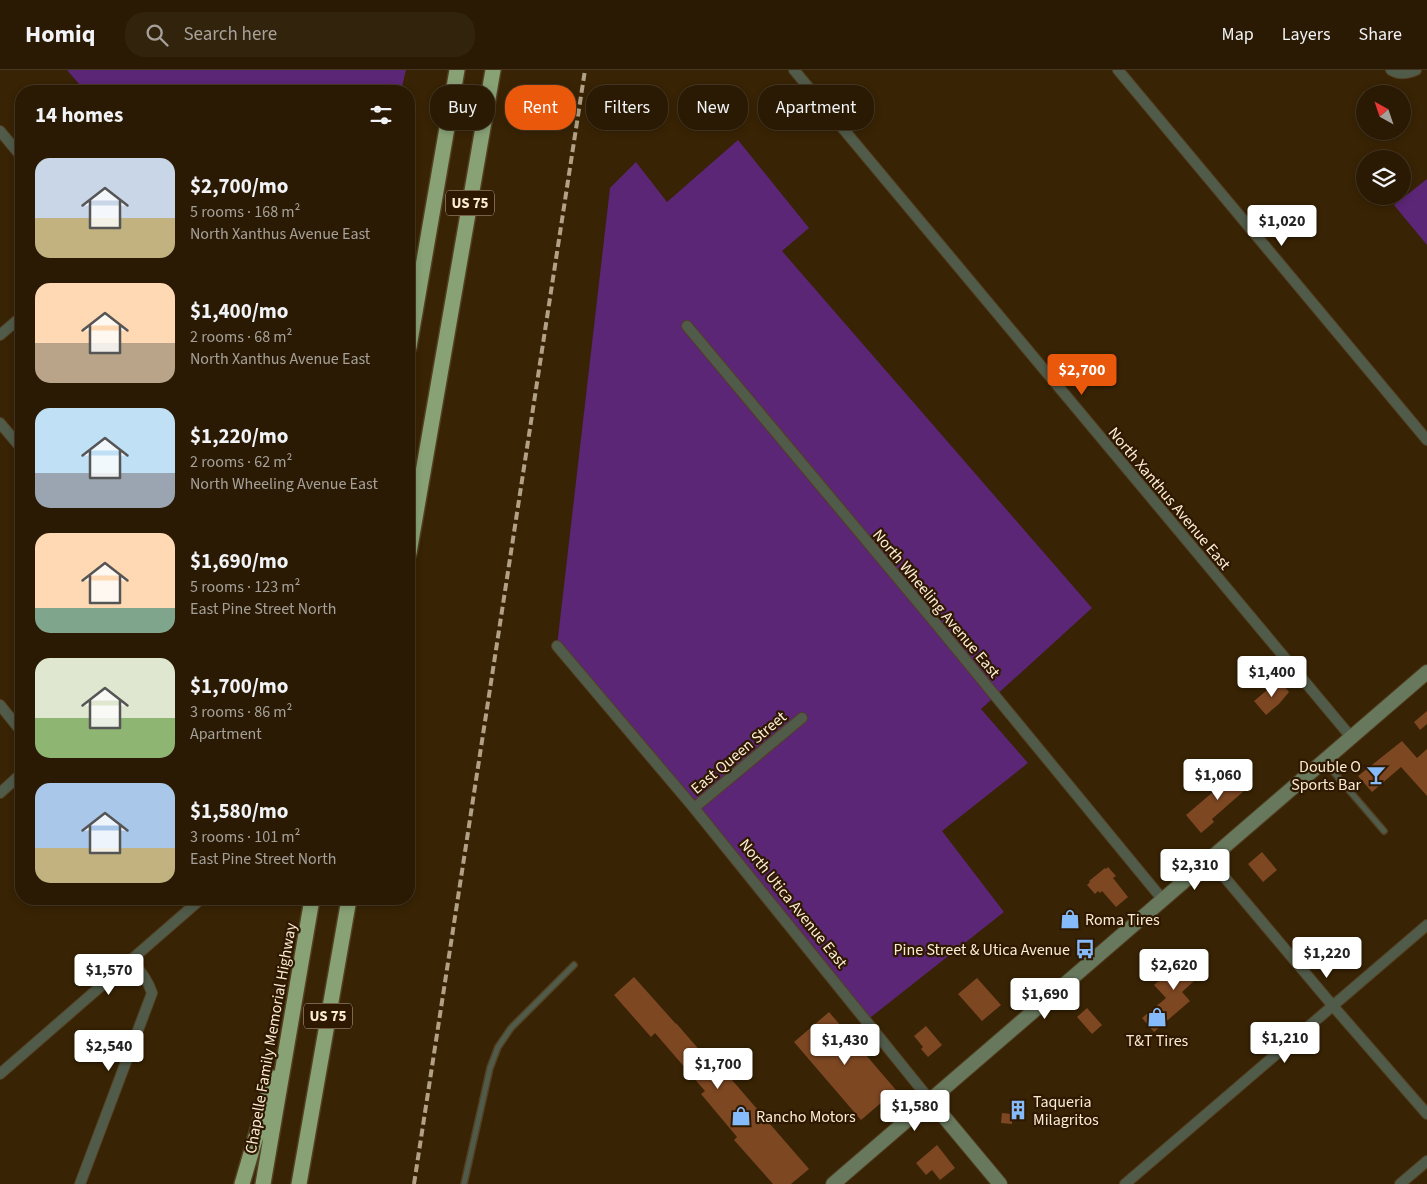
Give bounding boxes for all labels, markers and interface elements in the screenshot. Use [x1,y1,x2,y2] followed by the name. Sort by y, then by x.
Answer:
[125,12,475,57] search box
[25,17,95,52] text: Homiq
[143,21,171,49] icon: search
[183,21,277,48] text: Search here
[1222,22,1254,47] text: Map
[1282,22,1331,47] text: Layers
[1359,22,1402,47] text: Share
[430,85,495,130] chip: Buy
[505,85,576,130] chip: Rent
[586,85,668,130] chip: Filters
[678,85,748,130] chip: New
[758,85,874,130] chip: Apartment
[1356,85,1411,140] north arrow
[1356,85,1411,205] map controls
[35,100,123,130] text: 14 homes
[367,101,395,129] icon: filters
[1356,150,1411,205] button: layers
[190,171,289,201] text: $2,700/mo
[75,178,135,238] icon: home
[446,190,494,216] road number: US 75
[190,201,300,223] text: 5 rooms · 168 m²
[1241,204,1323,247] pin: $1,020
[1258,210,1306,232] text: $1,020
[190,223,370,245] text: North Xanthus Avenue East
[190,296,289,326] text: $1,400/mo
[75,303,135,363] icon: home
[190,326,292,348] text: 2 rooms · 68 m²
[190,348,370,370] text: North Xanthus Avenue East
[1041,354,1123,396] pin: $2,700
[1058,359,1106,381] text: $2,700
[190,421,289,451] text: $1,220/mo
[1103,423,1236,575] street label: North Xanthus Avenue East
[75,428,135,488] icon: home
[190,451,292,473] text: 2 rooms · 62 m²
[190,473,378,495] text: North Wheeling Avenue East
[867,525,1005,683] street label: North Wheeling Avenue East
[190,546,289,576] text: $1,690/mo
[75,553,135,613] icon: home
[190,576,300,598] text: 5 rooms · 123 m²
[190,598,336,620] text: East Pine Street North
[1231,656,1313,698] pin: $1,400
[1248,661,1296,683] text: $1,400
[190,671,289,701] text: $1,700/mo
[75,678,135,738] icon: home
[190,701,292,723] text: 3 rooms · 86 m²
[686,706,792,799] street label: East Queen Street
[190,723,262,745] text: Apartment
[1291,756,1361,796] place label: Double O Sports Bar
[1177,758,1259,801] pin: $1,060
[1194,764,1242,786] text: $1,060
[1365,764,1387,786] bar icon: Double O Sports Bar
[190,796,289,826] text: $1,580/mo
[75,803,135,863] icon: home
[190,826,300,848] text: 3 rooms · 101 m²
[734,834,853,973] street label: North Utica Avenue East
[190,848,336,870] text: East Pine Street North
[1154,848,1236,891] pin: $2,310
[1171,854,1219,876] text: $2,310
[1059,908,1081,930] shop icon: Roma Tires
[1085,909,1160,931] place label: Roma Tires
[240,921,302,1155] street label: Chapelle Family Memorial Highway
[1286,936,1368,979] pin: $1,220
[1074,938,1096,960] bus stop icon: Pine Street & Utica Avenue
[894,939,1070,961] place label: Pine Street & Utica Avenue
[1303,942,1351,964] text: $1,220
[1133,948,1215,991] pin: $2,620
[68,954,150,996] pin: $1,570
[1150,954,1198,976] text: $2,620
[85,959,133,981] text: $1,570
[1004,978,1086,1020] pin: $1,690
[1021,983,1069,1005] text: $1,690
[304,1004,352,1028] road number: US 75
[1146,1006,1168,1028] shop icon: T&T Tires
[1244,1022,1326,1064] pin: $1,210
[804,1024,886,1066] pin: $1,430
[1261,1027,1309,1049] text: $1,210
[821,1029,869,1051] text: $1,430
[68,1030,150,1072] pin: $2,540
[1126,1030,1189,1052] place label: T&T Tires
[85,1035,133,1057] text: $2,540
[677,1048,759,1090] pin: $1,700
[694,1053,742,1075] text: $1,700
[874,1090,956,1132] pin: $1,580
[1033,1091,1099,1131] place label: Taqueria Milagritos
[891,1095,939,1117] text: $1,580
[1007,1099,1029,1121] building icon: Taqueria Milagritos
[730,1105,752,1127] shop icon: Rancho Motors
[756,1106,856,1128] place label: Rancho Motors

